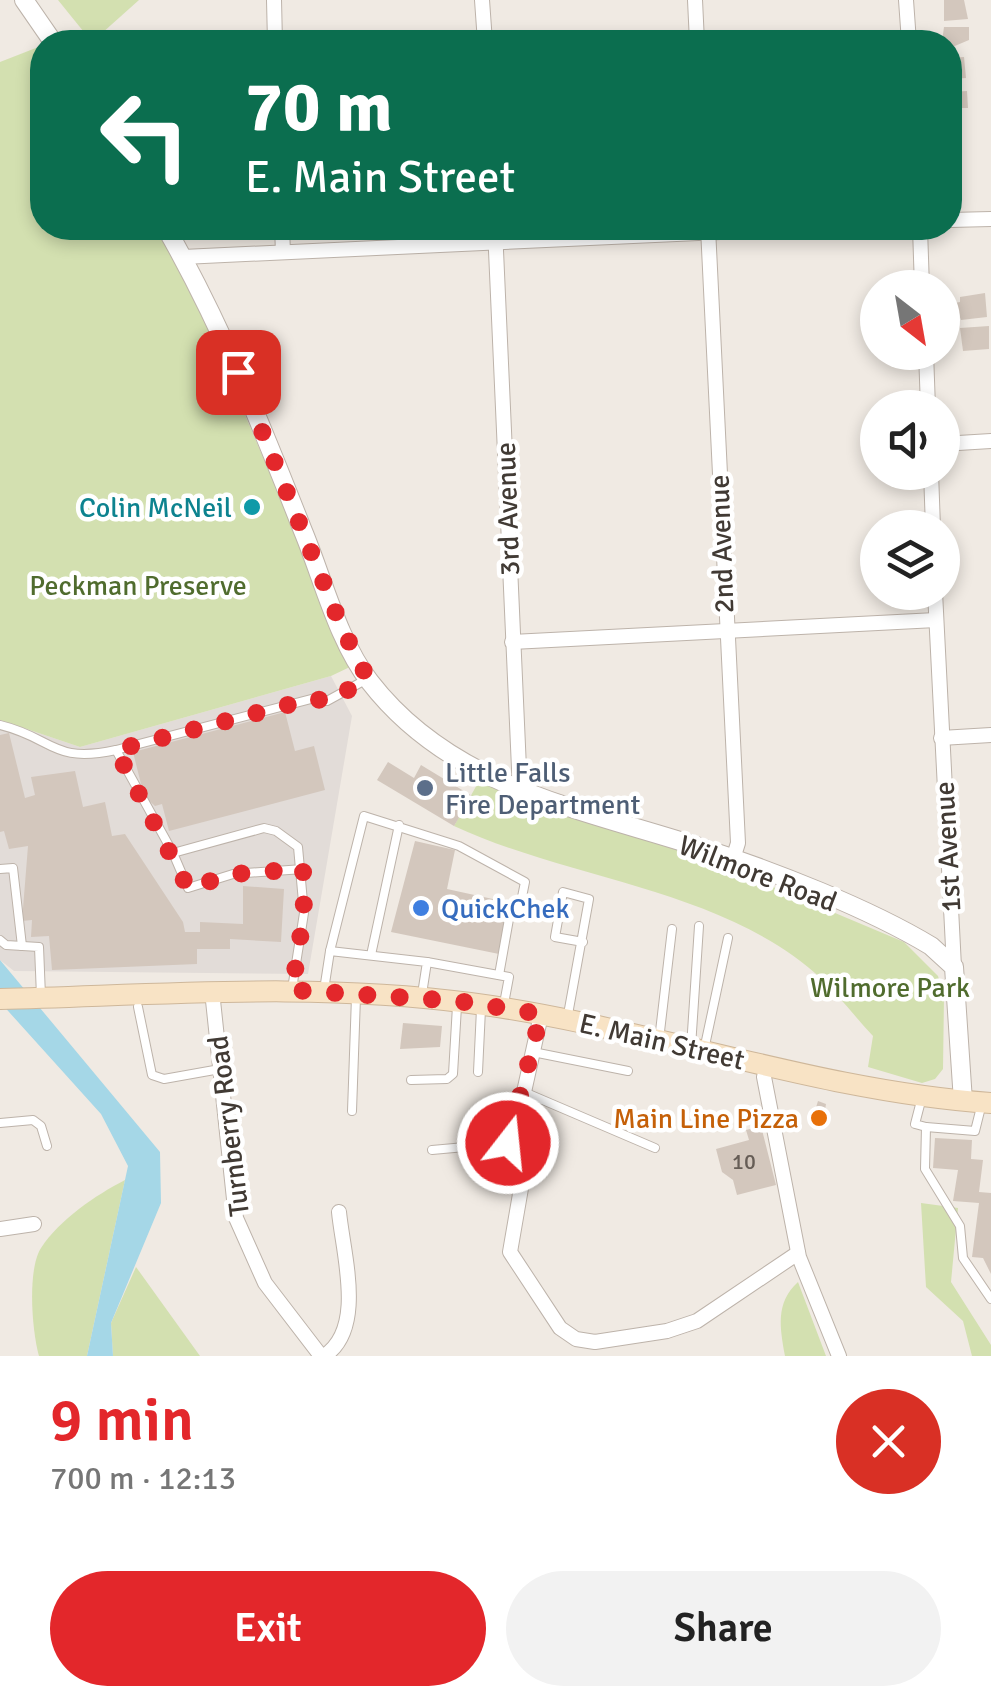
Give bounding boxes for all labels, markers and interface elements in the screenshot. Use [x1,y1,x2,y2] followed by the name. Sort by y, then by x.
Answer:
[245,64,393,150] text: 70 m
[80,70,210,200] icon: left
[245,150,515,205] text: E. Main Street
[860,270,960,370] north arrow
[860,270,960,610] map controls
[196,330,281,415] pin
[211,345,266,400] icon: arrive
[860,390,960,490] button: sound
[489,442,527,576] street label: 3rd Avenue
[703,474,741,614] street label: 2nd Avenue
[79,491,232,525] place label: Colin McNeil
[241,496,263,518] marker: Colin McNeil
[860,510,960,610] button: layers
[29,569,247,603] park label: Peckman Preserve
[445,756,641,822] place label: Little Falls Fire Department
[414,777,436,799] marker: Little Falls Fire Department
[928,781,968,913] street label: 1st Avenue
[674,828,841,920] street label: Wilmore Road
[441,892,570,926] place label: QuickChek
[410,897,432,919] marker: QuickChek
[810,971,970,1005] park label: Wilmore Park
[576,1006,748,1078] street label: E. Main Street
[201,1034,257,1218] street label: Turnberry Road
[456,1091,560,1195] position arrow
[613,1102,799,1136] place label: Main Line Pizza
[808,1107,830,1129] marker: Main Line Pizza
[732,1148,756,1175] house number: 10
[50,1384,194,1458] text: 9 min
[836,1389,941,1494] button: close
[50,1459,236,1498] text: 700 m · 12:13
[50,1571,486,1686] button: Exit
[506,1571,941,1686] button: Share

